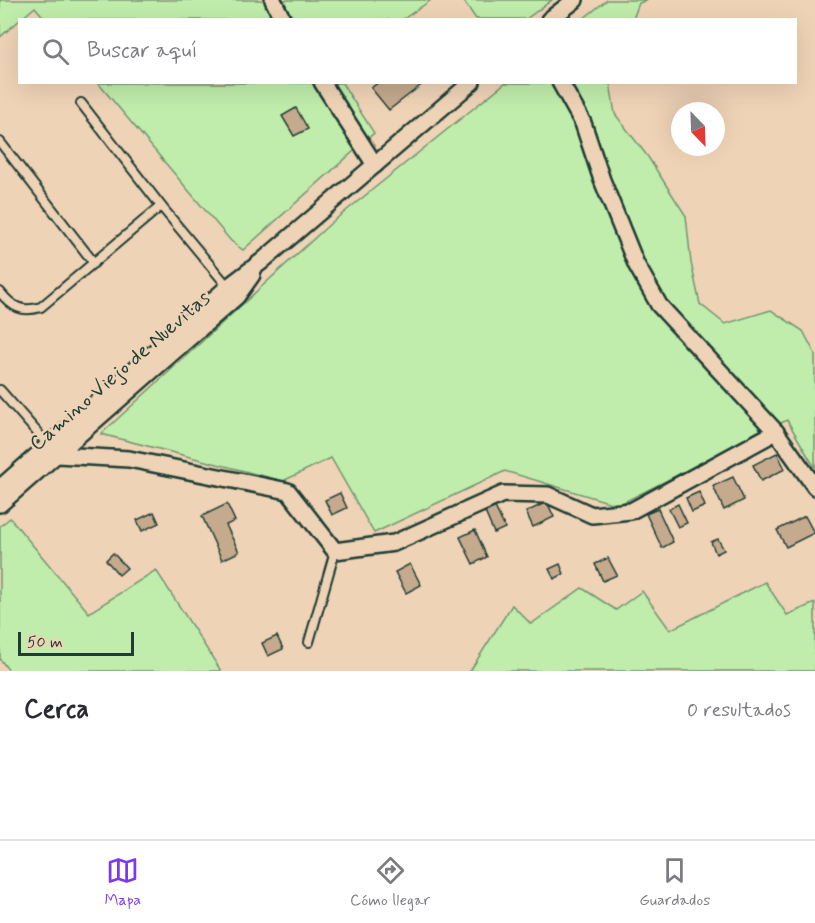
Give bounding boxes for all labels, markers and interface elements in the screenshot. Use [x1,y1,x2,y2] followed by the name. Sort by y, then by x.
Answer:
[18,18,797,84] search box
[39,35,72,68] icon: search
[87,37,198,65] text: Buscar aquí
[671,102,725,156] north arrow
[24,285,216,457] street label: Camino Viejo de Nuevitas
[18,629,134,656] scale bar
[27,632,63,653] text: 50 m
[24,693,89,727] text: Cerca
[687,697,791,724] text: 0 resultados
[105,854,141,911] tab: Mapa
[350,854,430,911] tab: Cómo llegar
[639,854,710,911] tab: Guardados

